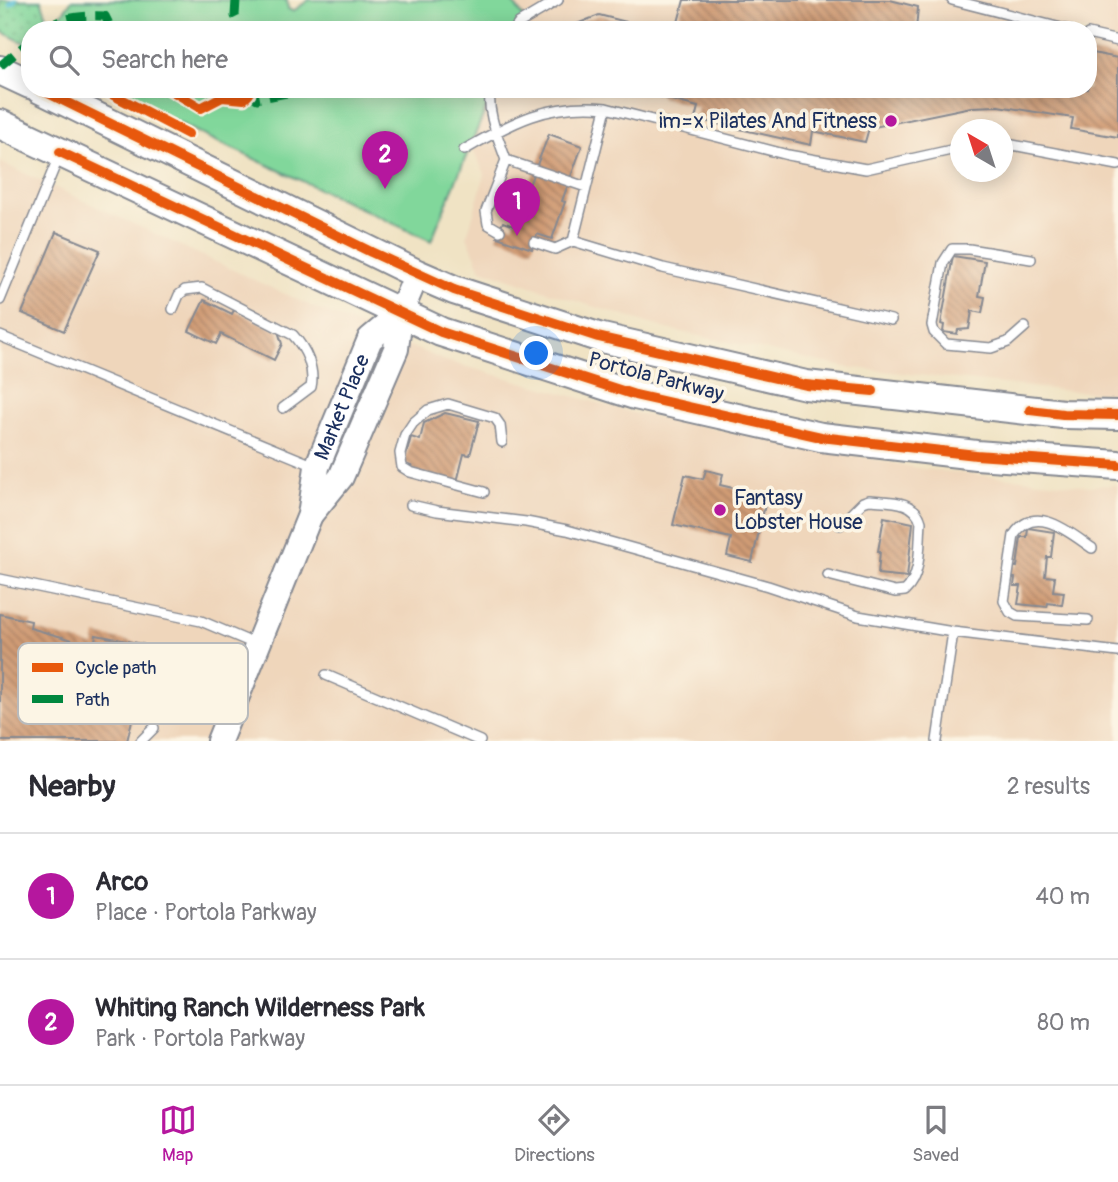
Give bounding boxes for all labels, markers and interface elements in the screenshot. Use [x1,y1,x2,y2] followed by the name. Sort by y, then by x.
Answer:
[21,21,1097,98] search box
[45,41,83,79] icon: search
[101,44,228,76] text: Search here
[659,108,878,135] place label: im=x Pilates And Fitness
[883,113,899,129] marker: im=x Pilates And Fitness
[950,119,1013,182] north arrow
[362,131,408,189] pin: 2
[494,178,540,236] pin: 1
[519,336,553,370] your location
[585,346,727,408] street label: Portola Parkway
[308,350,376,464] street label: Market Place
[734,485,863,536] place label: Fantasy Lobster House
[712,502,728,518] marker: Fantasy Lobster House
[18,643,248,724] legend
[75,656,156,680] text: Cycle path
[75,688,110,712] text: Path
[28,768,115,805] text: Nearby
[1007,772,1090,801] text: 2 results
[95,866,148,898] text: Arco
[47,882,56,911] text: 1
[1036,882,1090,911] text: 40 m
[95,898,317,927] text: Place · Portola Parkway
[95,992,425,1024] text: Whiting Ranch Wilderness Park
[45,1008,57,1037] text: 2
[1037,1008,1090,1037] text: 80 m
[95,1024,305,1053] text: Park · Portola Parkway
[159,1101,197,1167] tab: Map
[514,1101,595,1167] tab: Directions
[912,1101,959,1167] tab: Saved

